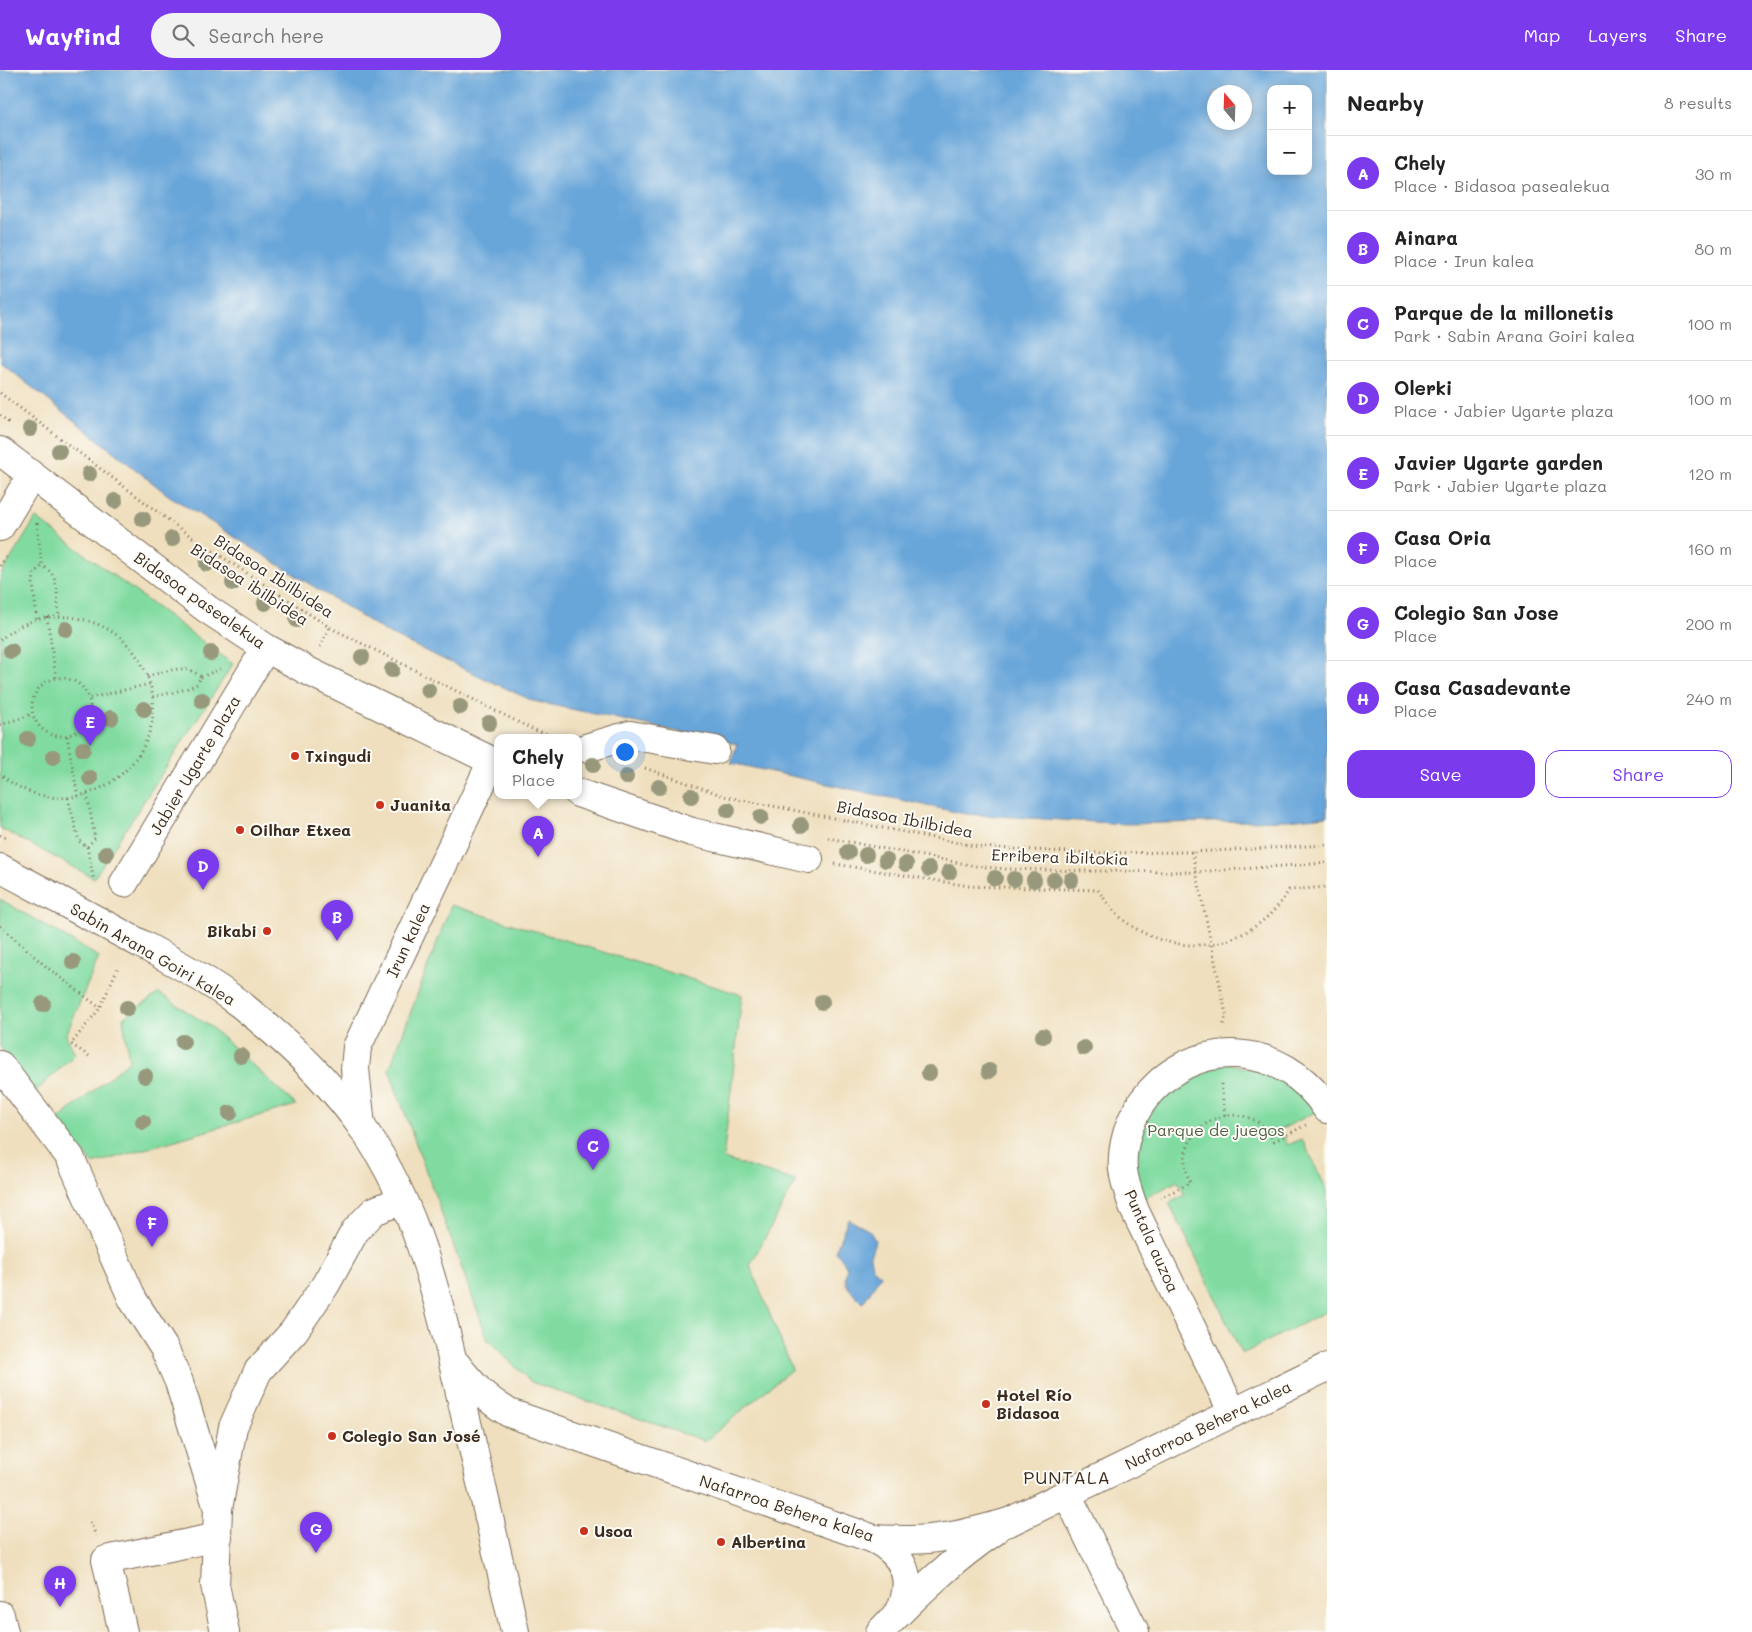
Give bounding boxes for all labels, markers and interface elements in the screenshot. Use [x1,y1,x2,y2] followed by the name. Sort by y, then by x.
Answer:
[151,13,501,58] search box
[25,20,121,51] text: Wayfind
[169,21,197,49] icon: search
[209,23,324,48] text: Search here
[1524,23,1560,47] text: Map
[1588,23,1647,47] text: Layers
[1675,23,1727,47] text: Share
[1207,85,1252,130] north arrow
[1267,85,1312,175] map controls
[1267,85,1312,130] button: +
[1347,89,1424,116] text: Nearby
[1664,92,1732,113] text: 8 results
[1267,130,1312,175] button: −
[1394,150,1446,175] text: Chely
[1357,163,1369,184] text: A
[1695,163,1732,184] text: 30 m
[1394,175,1610,196] text: Place · Bidasoa pasealekua
[1394,225,1458,250] text: Ainara
[1358,238,1368,259] text: B
[1695,238,1732,259] text: 80 m
[1394,250,1534,271] text: Place · Irun kalea
[1394,300,1614,325] text: Parque de la millonetis
[1357,313,1369,334] text: C
[1687,313,1732,334] text: 100 m
[1394,325,1635,346] text: Park · Sabin Arana Goiri kalea
[1394,375,1452,400] text: Olerki
[1357,388,1369,409] text: D
[1687,388,1732,409] text: 100 m
[1394,400,1614,421] text: Place · Jabier Ugarte plaza
[1394,450,1603,475] text: Javier Ugarte garden
[1358,463,1368,484] text: E
[1688,463,1732,484] text: 120 m
[1394,475,1607,496] text: Park · Jabier Ugarte plaza
[1394,525,1491,550] text: Casa Oria
[210,529,338,622] street label: Bidasoa Ibilbidea
[187,538,313,630] street label: Bidasoa ibilbidea
[1358,538,1368,559] text: F
[1687,538,1732,559] text: 160 m
[130,546,270,653] street label: Bidasoa pasealekua
[1394,550,1437,571] text: Place
[1394,600,1558,625] text: Colegio San Jose
[1357,613,1369,634] text: G
[1685,613,1732,634] text: 200 m
[1394,625,1437,646] text: Place
[1394,675,1571,700] text: Casa Casadevante
[1357,688,1369,709] text: H
[1686,688,1732,709] text: 240 m
[144,691,245,839] street label: Jabier Ugarte plaza
[1394,700,1437,721] text: Place
[74,705,106,746] pin: E
[494,734,582,799] popup
[612,739,638,765] your location
[512,744,564,769] text: Chely
[305,745,372,766] place label: Txingudi
[289,750,301,762] marker: Txingudi
[1347,750,1535,798] button: Save
[1545,750,1732,798] button: Share
[512,769,555,790] text: Place
[390,794,451,815] place label: Juanita
[835,795,975,842] street label: Bidasoa Ibilbidea
[374,799,386,811] marker: Juanita
[522,816,554,857] pin: A
[250,819,351,840] place label: Oilhar Etxea
[234,824,246,836] marker: Oilhar Etxea
[991,844,1129,869] street label: Erribera ibiltokia
[187,849,219,890] pin: D
[67,898,240,1010] street label: Sabin Arana Goiri kalea
[381,899,434,981] street label: Irun kalea
[321,900,353,941] pin: B
[207,920,257,941] place label: Bikabi
[261,925,273,937] marker: Bikabi
[1147,1119,1285,1140] park label: Parque de juegos
[577,1129,609,1170] pin: C
[1120,1186,1185,1296] street label: Puntala auzoa
[136,1206,168,1247] pin: F
[1121,1375,1295,1474] street label: Nafarroa Behera kalea
[996,1384,1072,1423] place label: Hotel Río Bidasoa
[980,1398,992,1410] marker: Hotel Río Bidasoa
[342,1425,481,1446] place label: Colegio San José
[326,1430,338,1442] marker: Colegio San José
[1023,1465,1111,1489] district label: PUNTALA
[697,1469,877,1546] street label: Nafarroa Behera kalea
[300,1512,332,1553] pin: G
[594,1520,633,1541] place label: Usoa
[578,1525,590,1537] marker: Usoa
[731,1531,806,1552] place label: Albertina
[715,1536,727,1548] marker: Albertina
[44,1566,76,1607] pin: H

